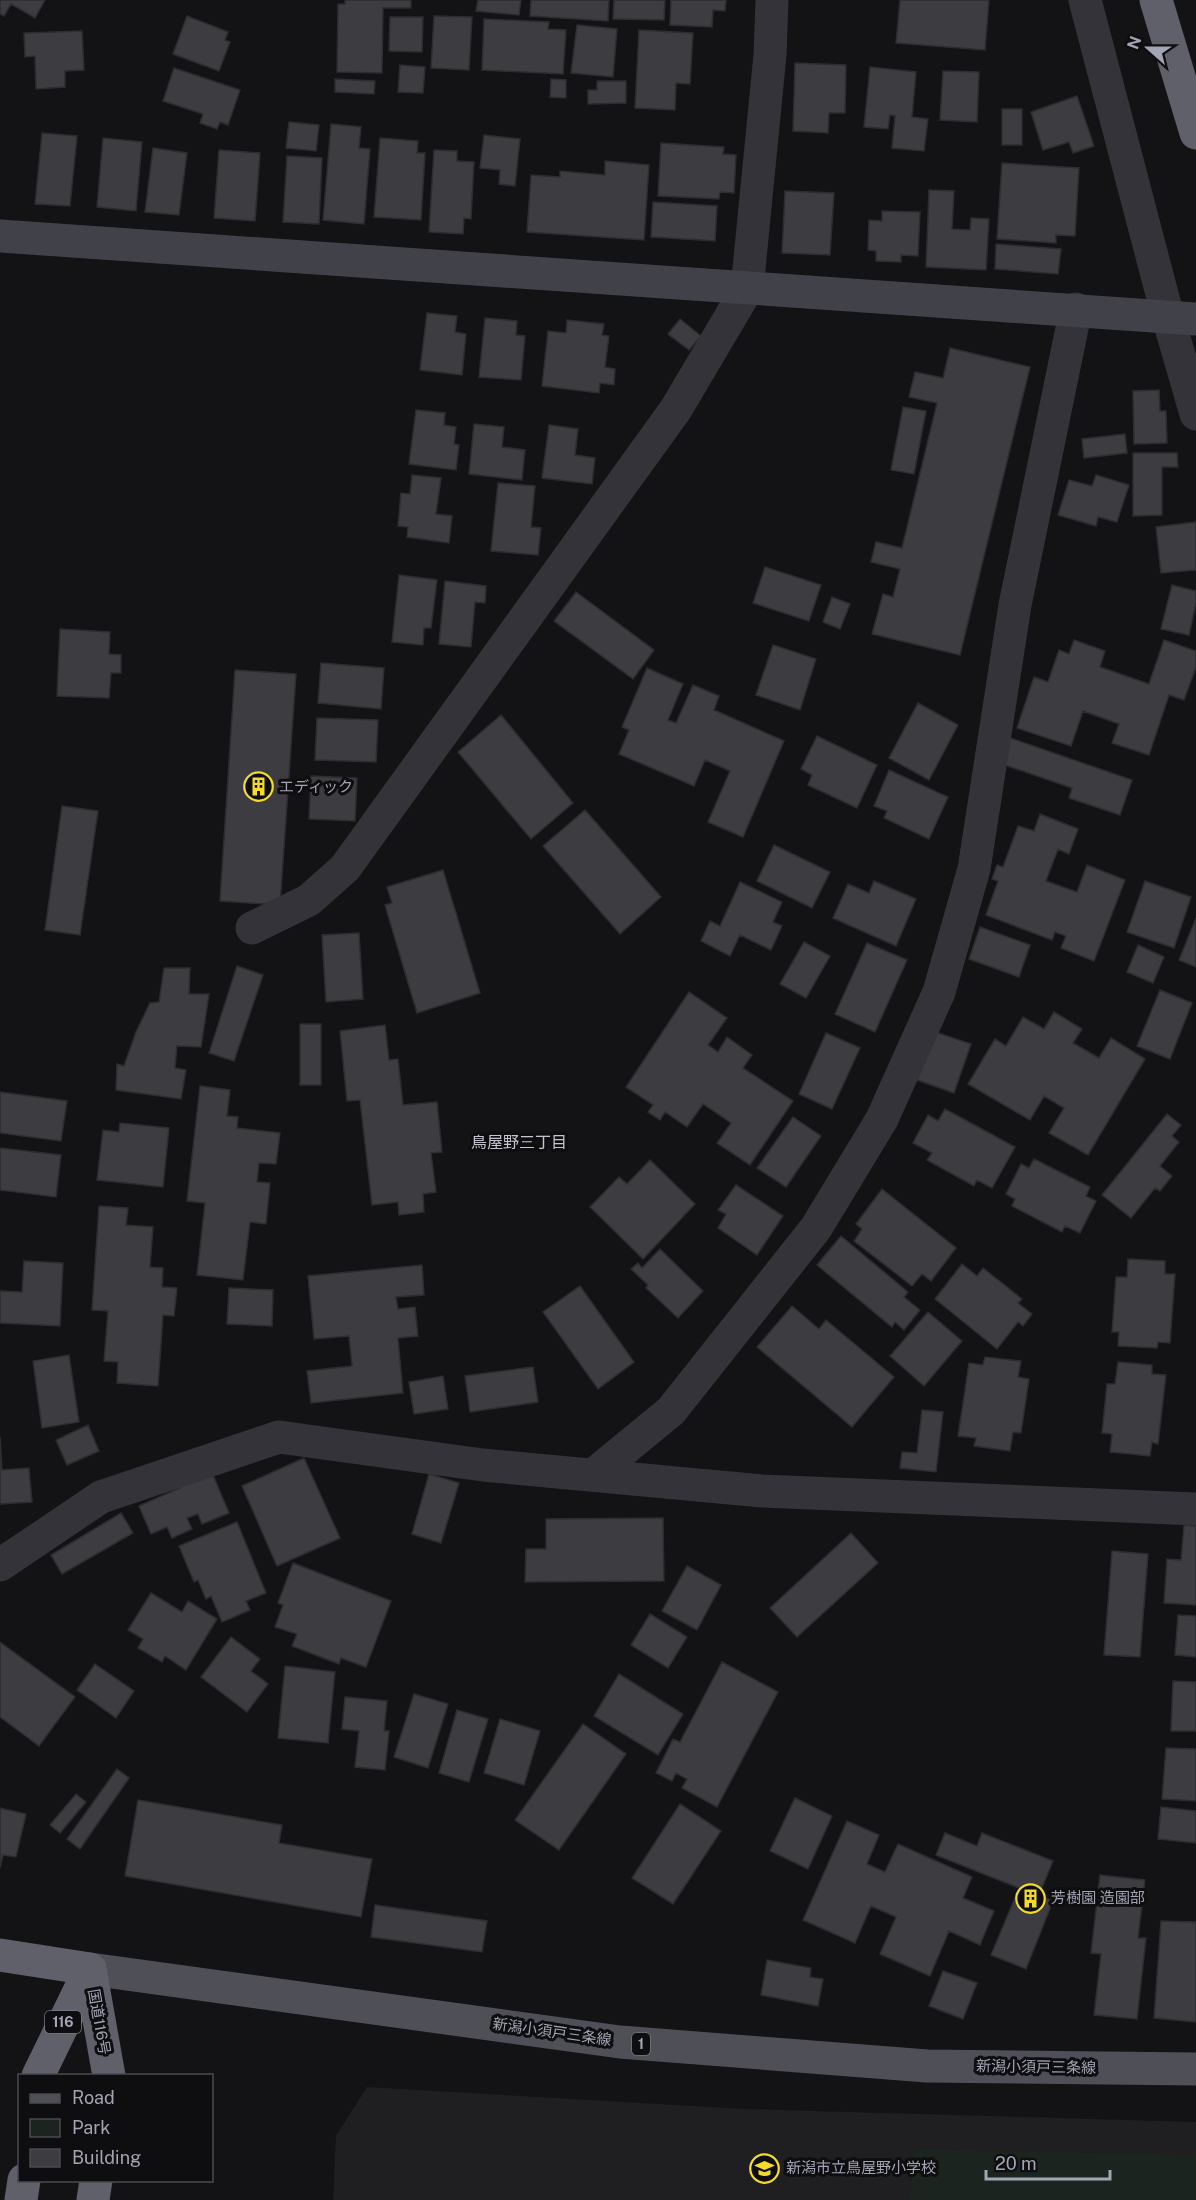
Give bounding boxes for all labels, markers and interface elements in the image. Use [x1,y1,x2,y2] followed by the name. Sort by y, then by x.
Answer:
[1118,18,1178,78] north arrow
[1123,34,1146,52] text: N
[242,771,274,803] building icon: エディック
[279,778,353,795] place label: エディック
[471,1133,567,1152] district label: 鳥屋野三丁目
[1014,1882,1046,1914] building icon: 芳樹園 造園部
[1051,1889,1145,1906] place label: 芳樹園 造園部
[85,1988,114,2056] street label: 国道116号
[45,2011,81,2033] road number: 116
[491,2015,613,2048] street label: 新潟小須戸三条線
[632,2033,650,2055] road number: 1
[976,2057,1096,2076] street label: 新潟小須戸三条線
[18,2074,213,2182] legend
[72,2087,115,2108] text: Road
[72,2117,110,2138] text: Park
[986,2143,1110,2181] scale bar
[72,2147,141,2168] text: Building
[749,2152,781,2184] school or university icon: 新潟市立鳥屋野小学校
[995,2153,1037,2174] text: 20 m
[786,2159,936,2176] place label: 新潟市立鳥屋野小学校

